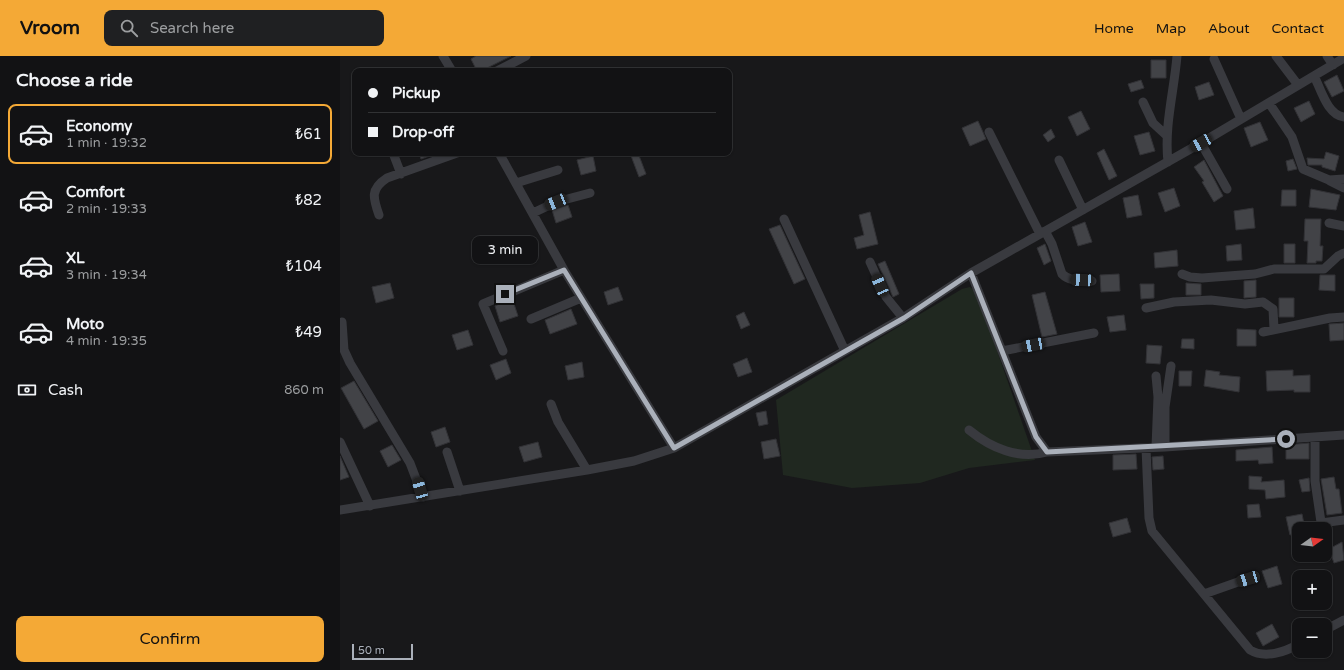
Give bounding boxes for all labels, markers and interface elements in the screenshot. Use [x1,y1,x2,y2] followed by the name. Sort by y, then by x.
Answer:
[104,10,384,46] search box
[20,17,80,39] text: Vroom
[118,17,140,39] icon: search
[150,19,234,37] text: Search here
[1094,20,1134,37] text: Home
[1156,20,1186,37] text: Map
[1208,20,1250,37] text: About
[1272,20,1324,37] text: Contact
[16,69,133,91] text: Choose a ride
[392,84,440,102] text: Pickup
[18,116,54,152] icon: car
[66,117,132,135] text: Economy
[392,123,454,141] text: Drop-off
[295,125,322,143] text: ₺61
[1188,132,1214,154] car
[66,135,147,151] text: 1 min · 19:32
[18,182,54,218] icon: car
[66,183,125,201] text: Comfort
[295,191,322,209] text: ₺82
[543,192,569,212] car
[66,201,147,217] text: 2 min · 19:33
[472,236,538,264] callout: 3 min
[488,242,522,258] text: 3 min
[18,248,54,284] icon: car
[66,249,85,267] text: XL
[286,257,322,275] text: ₺104
[66,267,147,283] text: 3 min · 19:34
[870,272,890,298] car
[1070,273,1094,287] car
[496,285,514,303] route end
[18,314,54,350] icon: car
[66,315,104,333] text: Moto
[295,323,322,341] text: ₺49
[66,333,147,349] text: 4 min · 19:35
[1020,337,1046,353] car
[16,379,38,401] icon: cash
[48,381,83,399] text: Cash
[284,382,324,398] text: 860 m
[1277,430,1295,448] route start
[411,476,429,502] car
[1292,522,1332,562] north arrow
[1292,522,1332,658] map controls
[1235,570,1261,588] car
[1292,570,1332,610] button: +
[16,616,324,662] button: Confirm
[1292,618,1332,658] button: −
[352,642,413,661] scale bar
[358,644,385,657] text: 50 m

